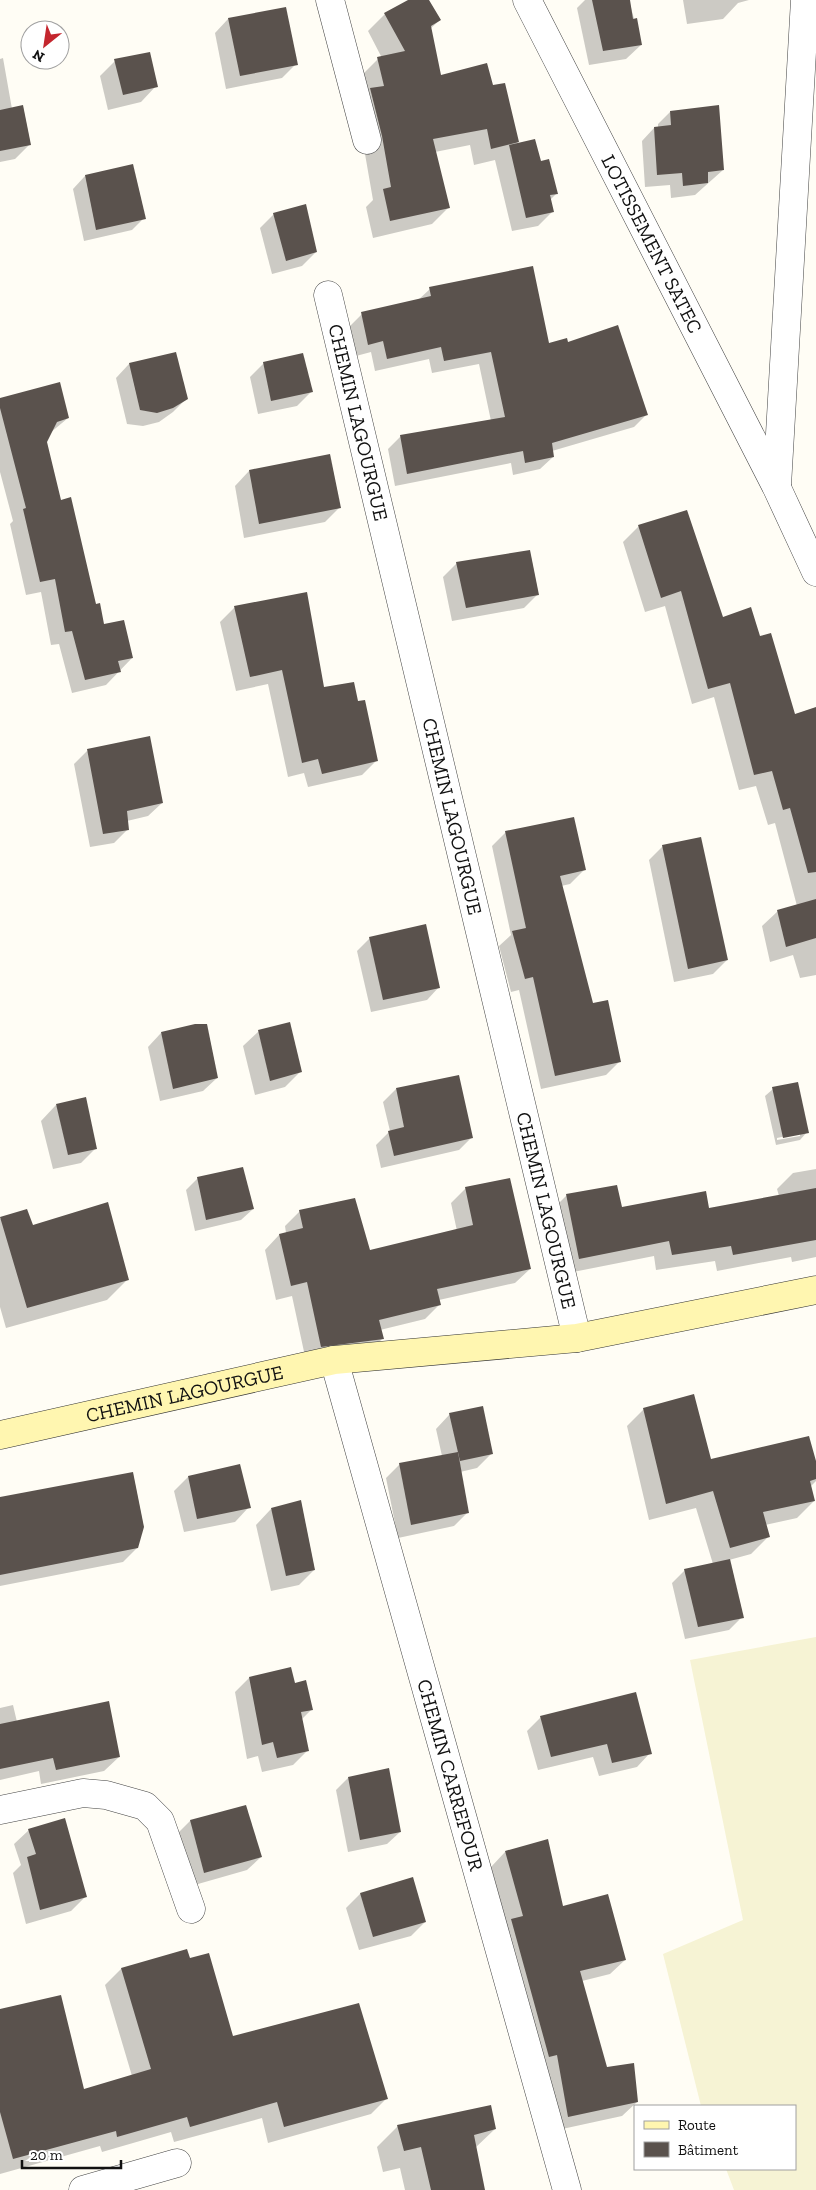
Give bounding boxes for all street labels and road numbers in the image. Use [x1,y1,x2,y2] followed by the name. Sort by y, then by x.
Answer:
[596,151,708,337] street label: LOTISSEMENT SATEC
[323,322,393,523] street label: CHEMIN LAGOURGUE
[417,716,488,917] street label: CHEMIN LAGOURGUE
[511,1110,582,1311] street label: CHEMIN LAGOURGUE
[84,1360,285,1427] street label: CHEMIN LAGOURGUE
[412,1676,489,1874] street label: CHEMIN CARREFOUR

